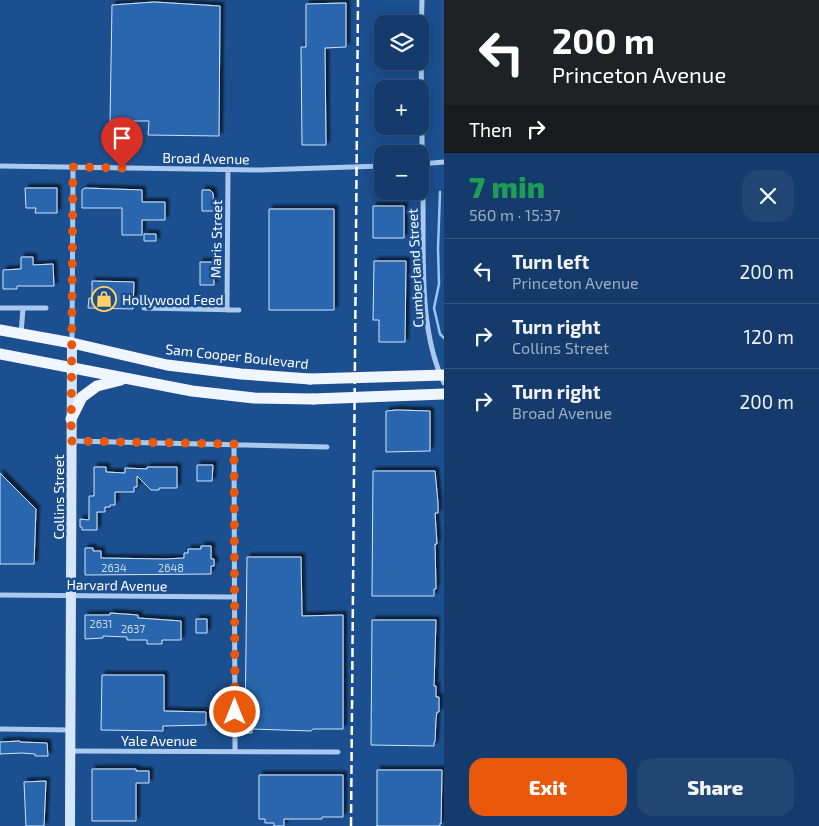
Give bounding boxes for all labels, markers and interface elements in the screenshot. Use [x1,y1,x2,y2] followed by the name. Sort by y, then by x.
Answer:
[374,15,429,200] map controls
[374,15,429,70] button: layers
[552,19,655,61] text: 200 m
[469,20,534,85] icon: left
[552,61,726,87] text: Princeton Avenue
[374,80,429,135] button: +
[522,115,550,143] icon: right
[101,117,143,168] pin
[469,118,512,141] text: Then
[108,124,136,152] icon: arrive
[374,145,429,200] button: −
[162,149,250,167] street label: Broad Avenue
[469,168,545,204] text: 7 min
[742,170,794,222] button: close
[207,200,225,278] street label: Maris Street
[469,205,561,224] text: 560 m · 15:37
[403,208,427,328] street label: Cumberland Street
[512,250,589,273] text: Turn left
[469,257,497,285] icon: left
[740,260,794,283] text: 200 m
[512,273,639,292] text: Princeton Avenue
[91,286,117,312] shop icon: Hollywood Feed
[122,291,224,308] place label: Hollywood Feed
[512,315,600,338] text: Turn right
[469,322,497,350] icon: right
[743,325,794,348] text: 120 m
[512,338,609,357] text: Collins Street
[165,340,309,372] street label: Sam Cooper Boulevard
[512,380,600,403] text: Turn right
[469,387,497,415] icon: right
[740,390,794,413] text: 200 m
[512,403,612,422] text: Broad Avenue
[50,455,67,540] street label: Collins Street
[101,561,127,574] house number: 2634
[158,561,184,574] house number: 2648
[66,576,168,594] street label: Harvard Avenue
[90,617,112,630] house number: 2631
[121,622,145,635] house number: 2637
[208,685,260,737] position arrow
[121,732,197,749] street label: Yale Avenue
[469,758,627,816] button: Exit
[637,758,794,816] button: Share

